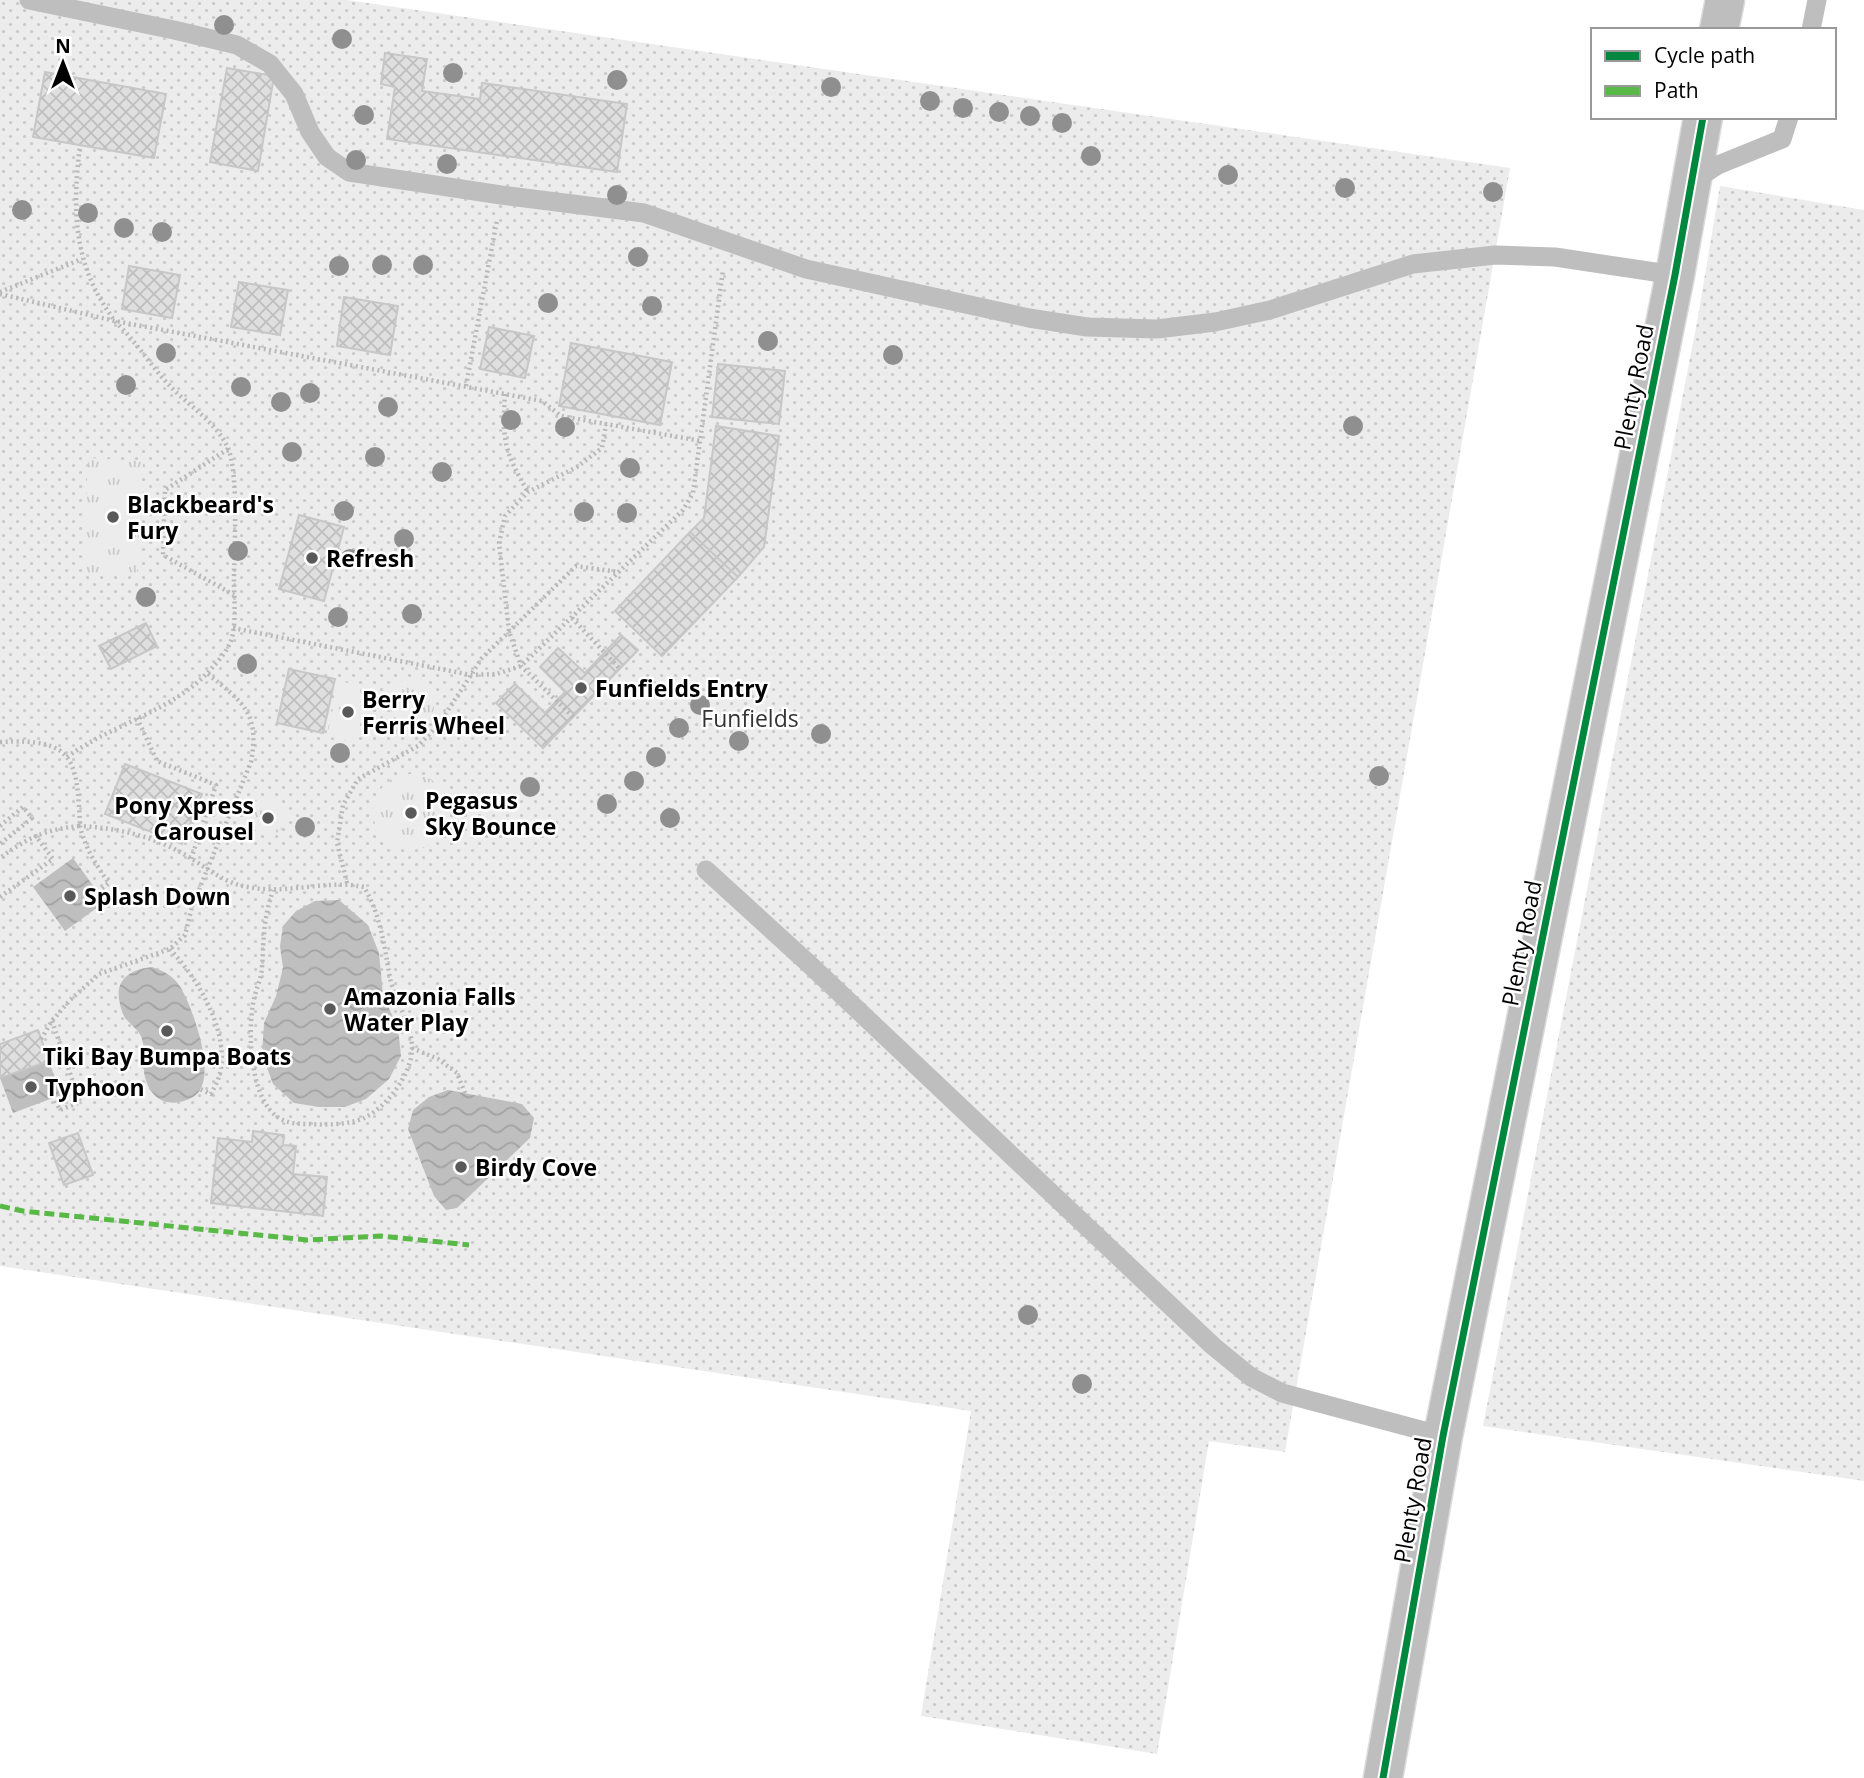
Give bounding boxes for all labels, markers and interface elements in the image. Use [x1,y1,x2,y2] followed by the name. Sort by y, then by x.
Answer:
[28,28,98,98] north arrow
[1591,28,1836,119] legend
[55,33,71,59] text: N
[1654,41,1755,69] text: Cycle path
[1654,76,1699,104] text: Path
[1605,321,1661,453] street label: Plenty Road
[127,488,274,546] place label: Blackbeard's Fury
[105,509,121,525] marker: Blackbeard's Fury
[326,542,414,574] place label: Refresh
[304,550,320,566] marker: Refresh
[595,672,769,704] place label: Funfields Entry
[573,680,589,696] marker: Funfields Entry
[362,683,505,741] place label: Berry Ferris Wheel
[701,702,799,734] park label: Funfields
[340,704,356,720] marker: Berry Ferris Wheel
[425,784,556,842] place label: Pegasus Sky Bounce
[114,789,254,847] place label: Pony Xpress Carousel
[403,805,419,821] marker: Pegasus Sky Bounce
[260,810,276,826] marker: Pony Xpress Carousel
[1493,877,1549,1009] street label: Plenty Road
[84,880,231,912] place label: Splash Down
[62,888,78,904] marker: Splash Down
[344,980,516,1038] place label: Amazonia Falls Water Play
[322,1001,338,1017] marker: Amazonia Falls Water Play
[159,1023,175,1039] marker: Tiki Bay Bumpa Boats
[43,1040,291,1072] place label: Tiki Bay Bumpa Boats
[45,1071,145,1103] place label: Typhoon
[23,1079,39,1095] marker: Typhoon
[475,1151,597,1183] place label: Birdy Cove
[453,1159,469,1175] marker: Birdy Cove
[1385,1435,1439,1565] street label: Plenty Road

